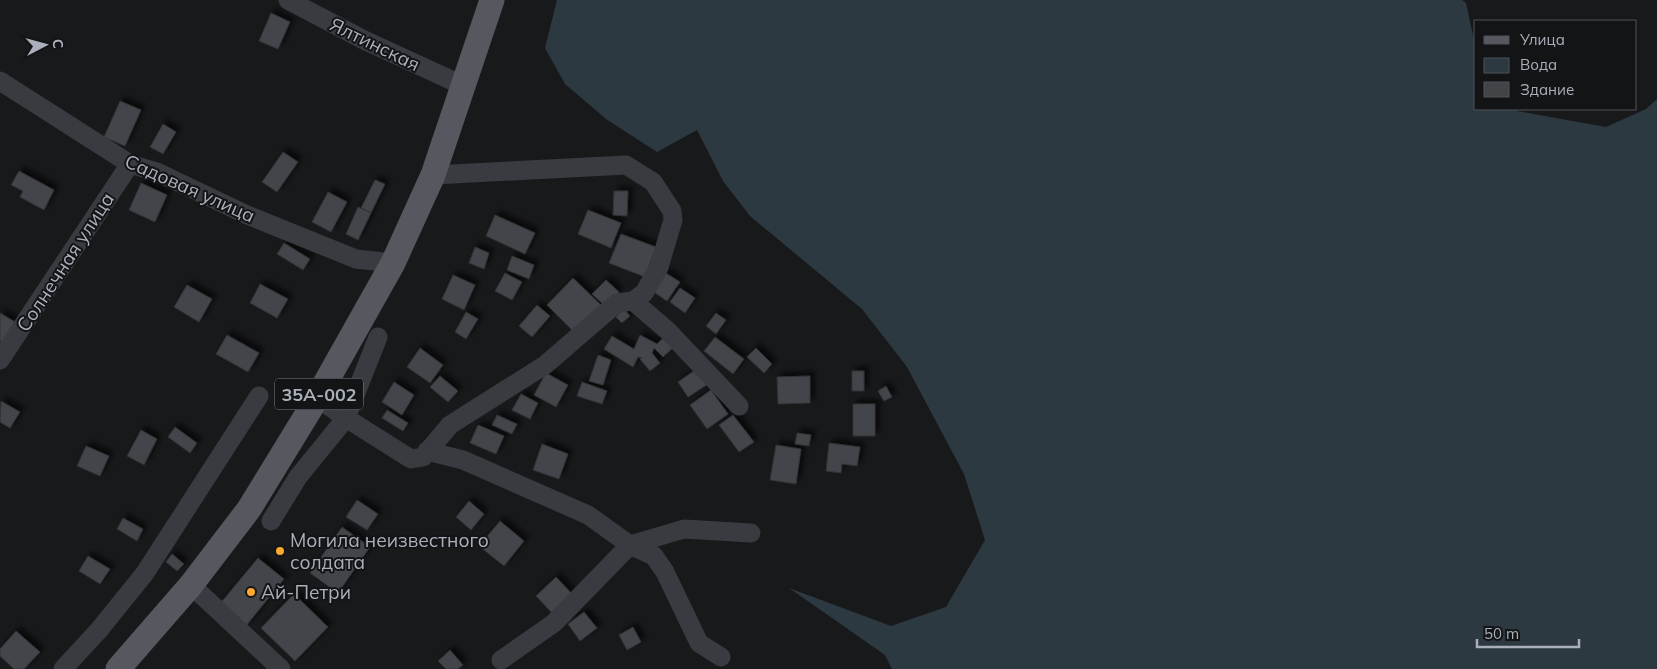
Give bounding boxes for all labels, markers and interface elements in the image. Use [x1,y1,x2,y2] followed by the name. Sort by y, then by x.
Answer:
[326,12,424,76] street label: Ялтинская
[20,20,70,70] north arrow
[1474,20,1637,110] legend
[1519,30,1565,49] text: Улица
[48,38,67,49] text: С
[1520,55,1557,74] text: Вода
[1520,80,1574,99] text: Здание
[121,149,259,227] street label: Садовая улица
[11,188,119,336] street label: Солнечная улица
[275,378,363,409] road number: 35А-002
[290,528,489,574] place label: Могила неизвестного солдата
[274,545,286,557] marker: Могила неизвестного солдата
[261,580,351,604] place label: Ай-Петри
[245,586,257,598] marker: Ай-Петри
[1477,616,1580,648] scale bar
[1484,624,1519,643] text: 50 m

